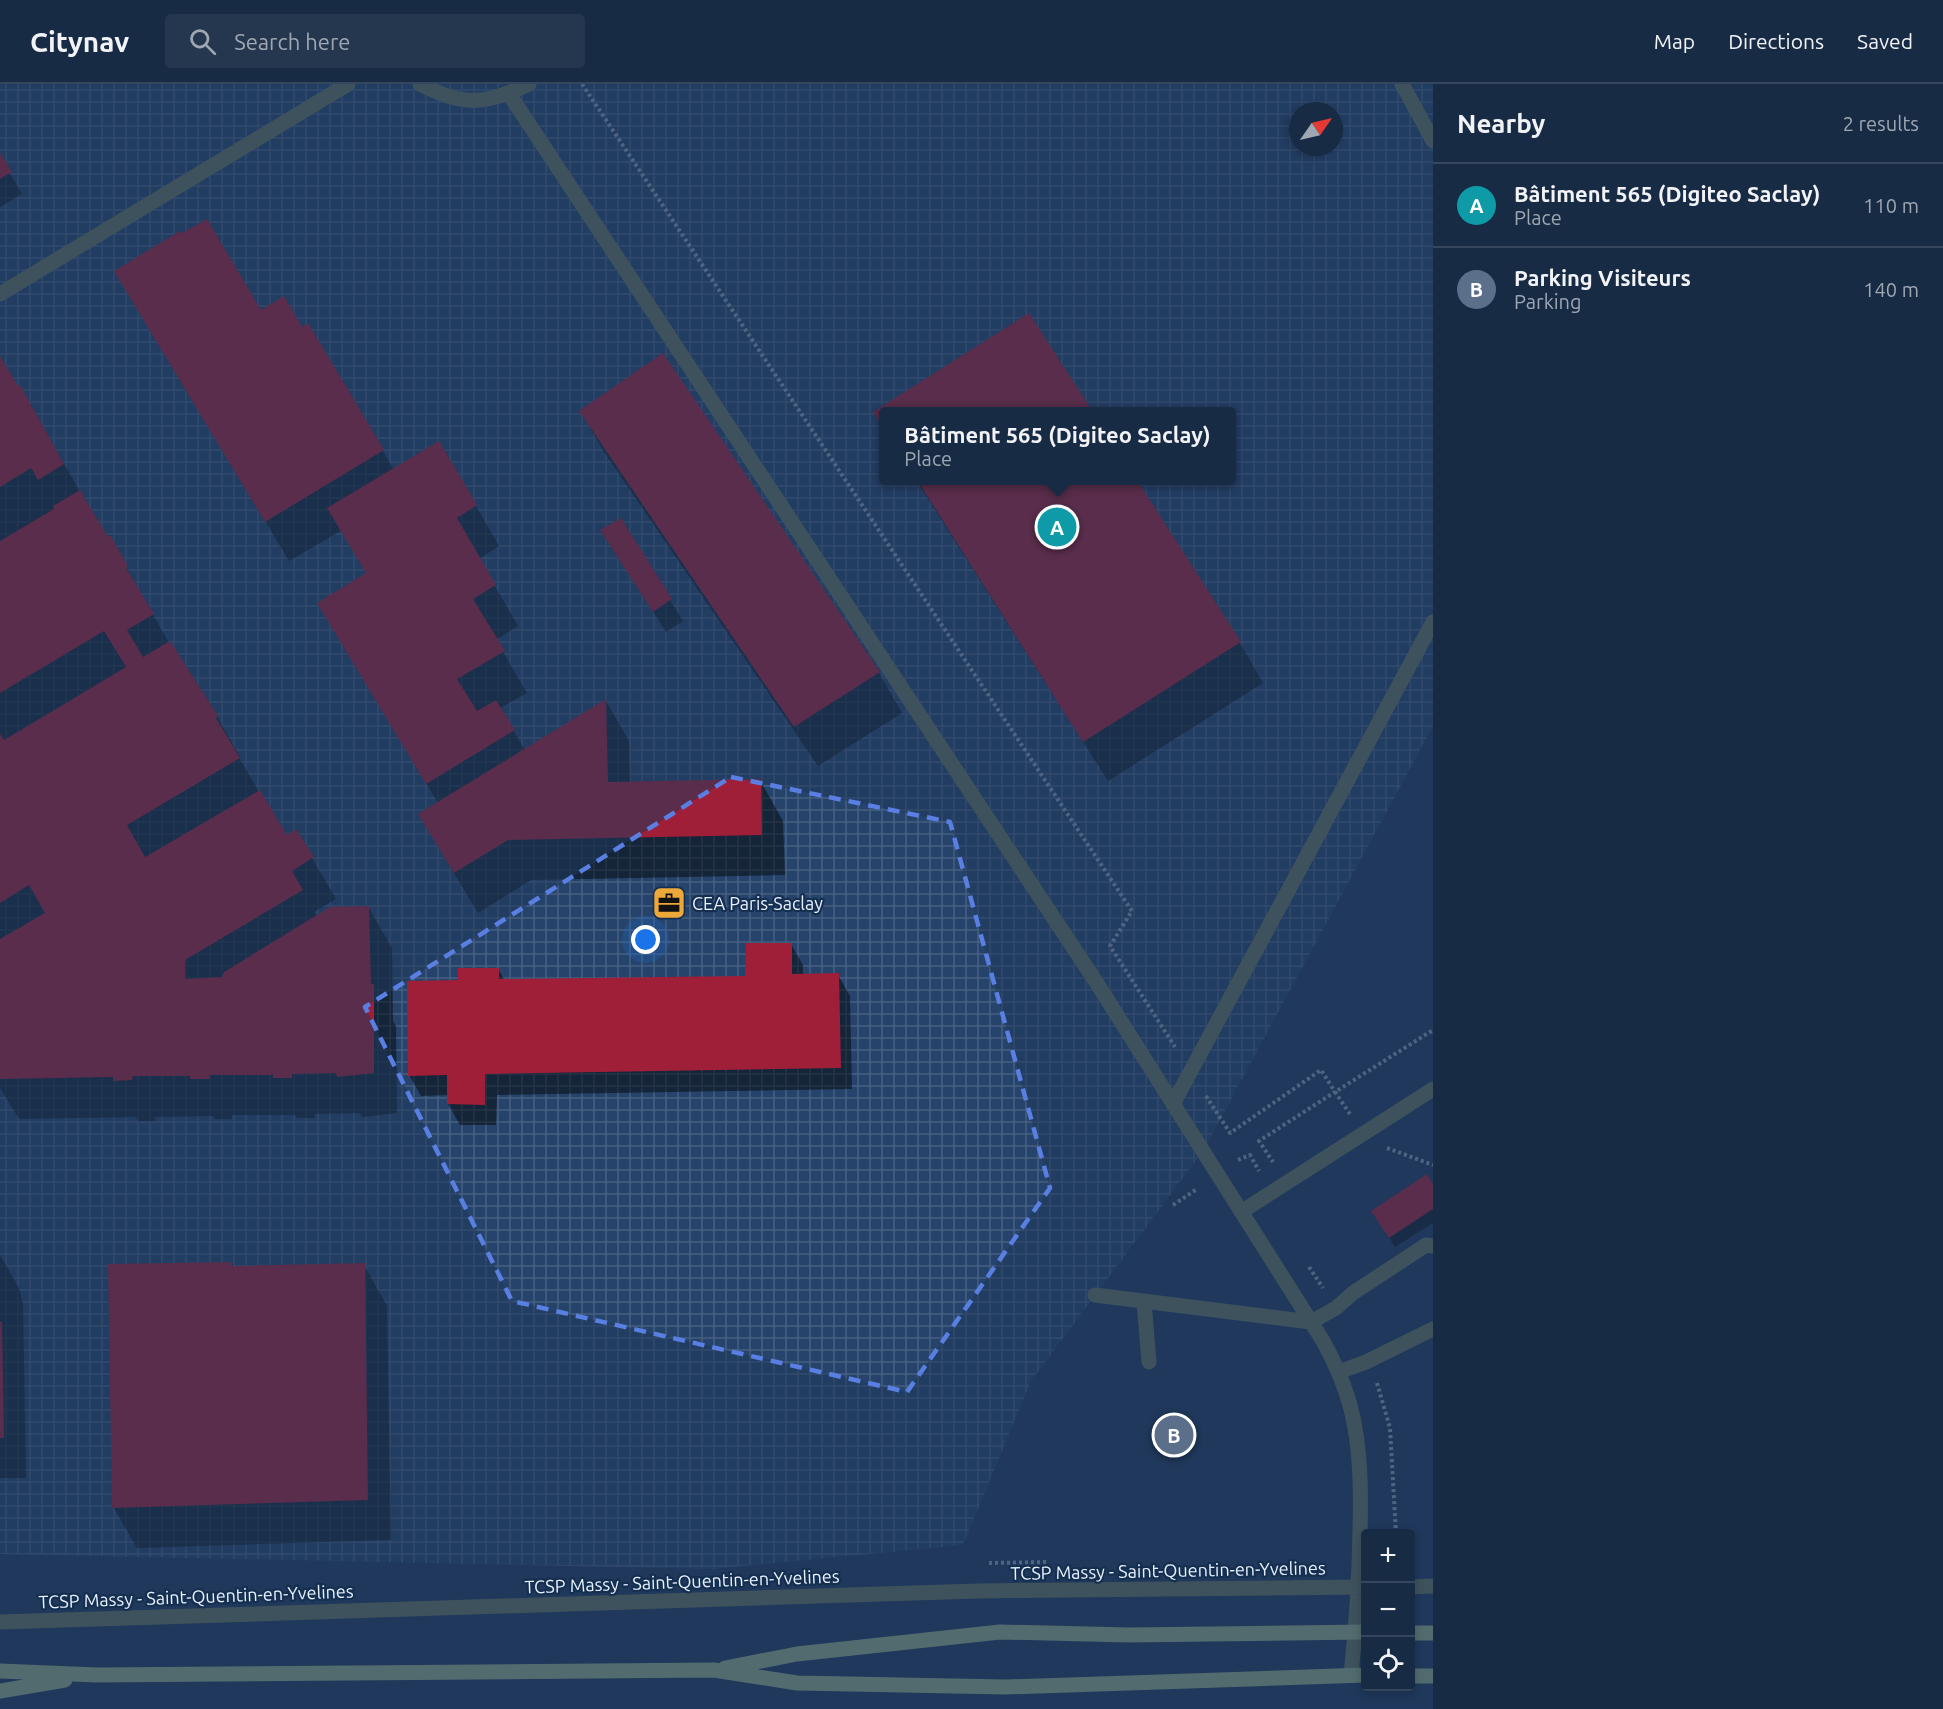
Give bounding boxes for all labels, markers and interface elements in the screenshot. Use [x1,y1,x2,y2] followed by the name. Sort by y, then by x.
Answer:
[165,14,585,68] search box
[186,25,219,58] icon: search
[30,26,129,57] text: Citynav
[234,29,350,54] text: Search here
[1654,29,1695,53] text: Map
[1728,29,1824,53] text: Directions
[1857,29,1913,53] text: Saved
[1289,102,1343,156] north arrow
[1457,109,1545,138] text: Nearby
[1843,112,1919,135] text: 2 results
[1514,181,1820,206] text: Bâtiment 565 (Digiteo Saclay)
[1469,194,1484,217] text: A
[1863,194,1919,217] text: 110 m
[1514,206,1562,229] text: Place
[1514,265,1691,290] text: Parking Visiteurs
[1470,278,1483,301] text: B
[1863,278,1919,301] text: 140 m
[1514,290,1582,313] text: Parking
[879,407,1236,485] popup
[904,422,1211,447] text: Bâtiment 565 (Digiteo Saclay)
[904,447,952,470] text: Place
[1038,504,1076,550] pin: A
[651,885,687,921] office icon: CEA Paris-Saclay
[692,893,823,913] place label: CEA Paris-Saclay
[631,925,660,954] your location
[1154,1412,1194,1458] pin: B
[1361,1529,1415,1691] map controls
[1361,1529,1415,1583] button: +
[1010,1557,1326,1584] street label: TCSP Massy - Saint-Quentin-en-Yvelines
[524,1565,840,1597] street label: TCSP Massy - Saint-Quentin-en-Yvelines
[38,1580,354,1612] street label: TCSP Massy - Saint-Quentin-en-Yvelines
[1361,1583,1415,1637] button: −
[1361,1637,1415,1691] button: locate

